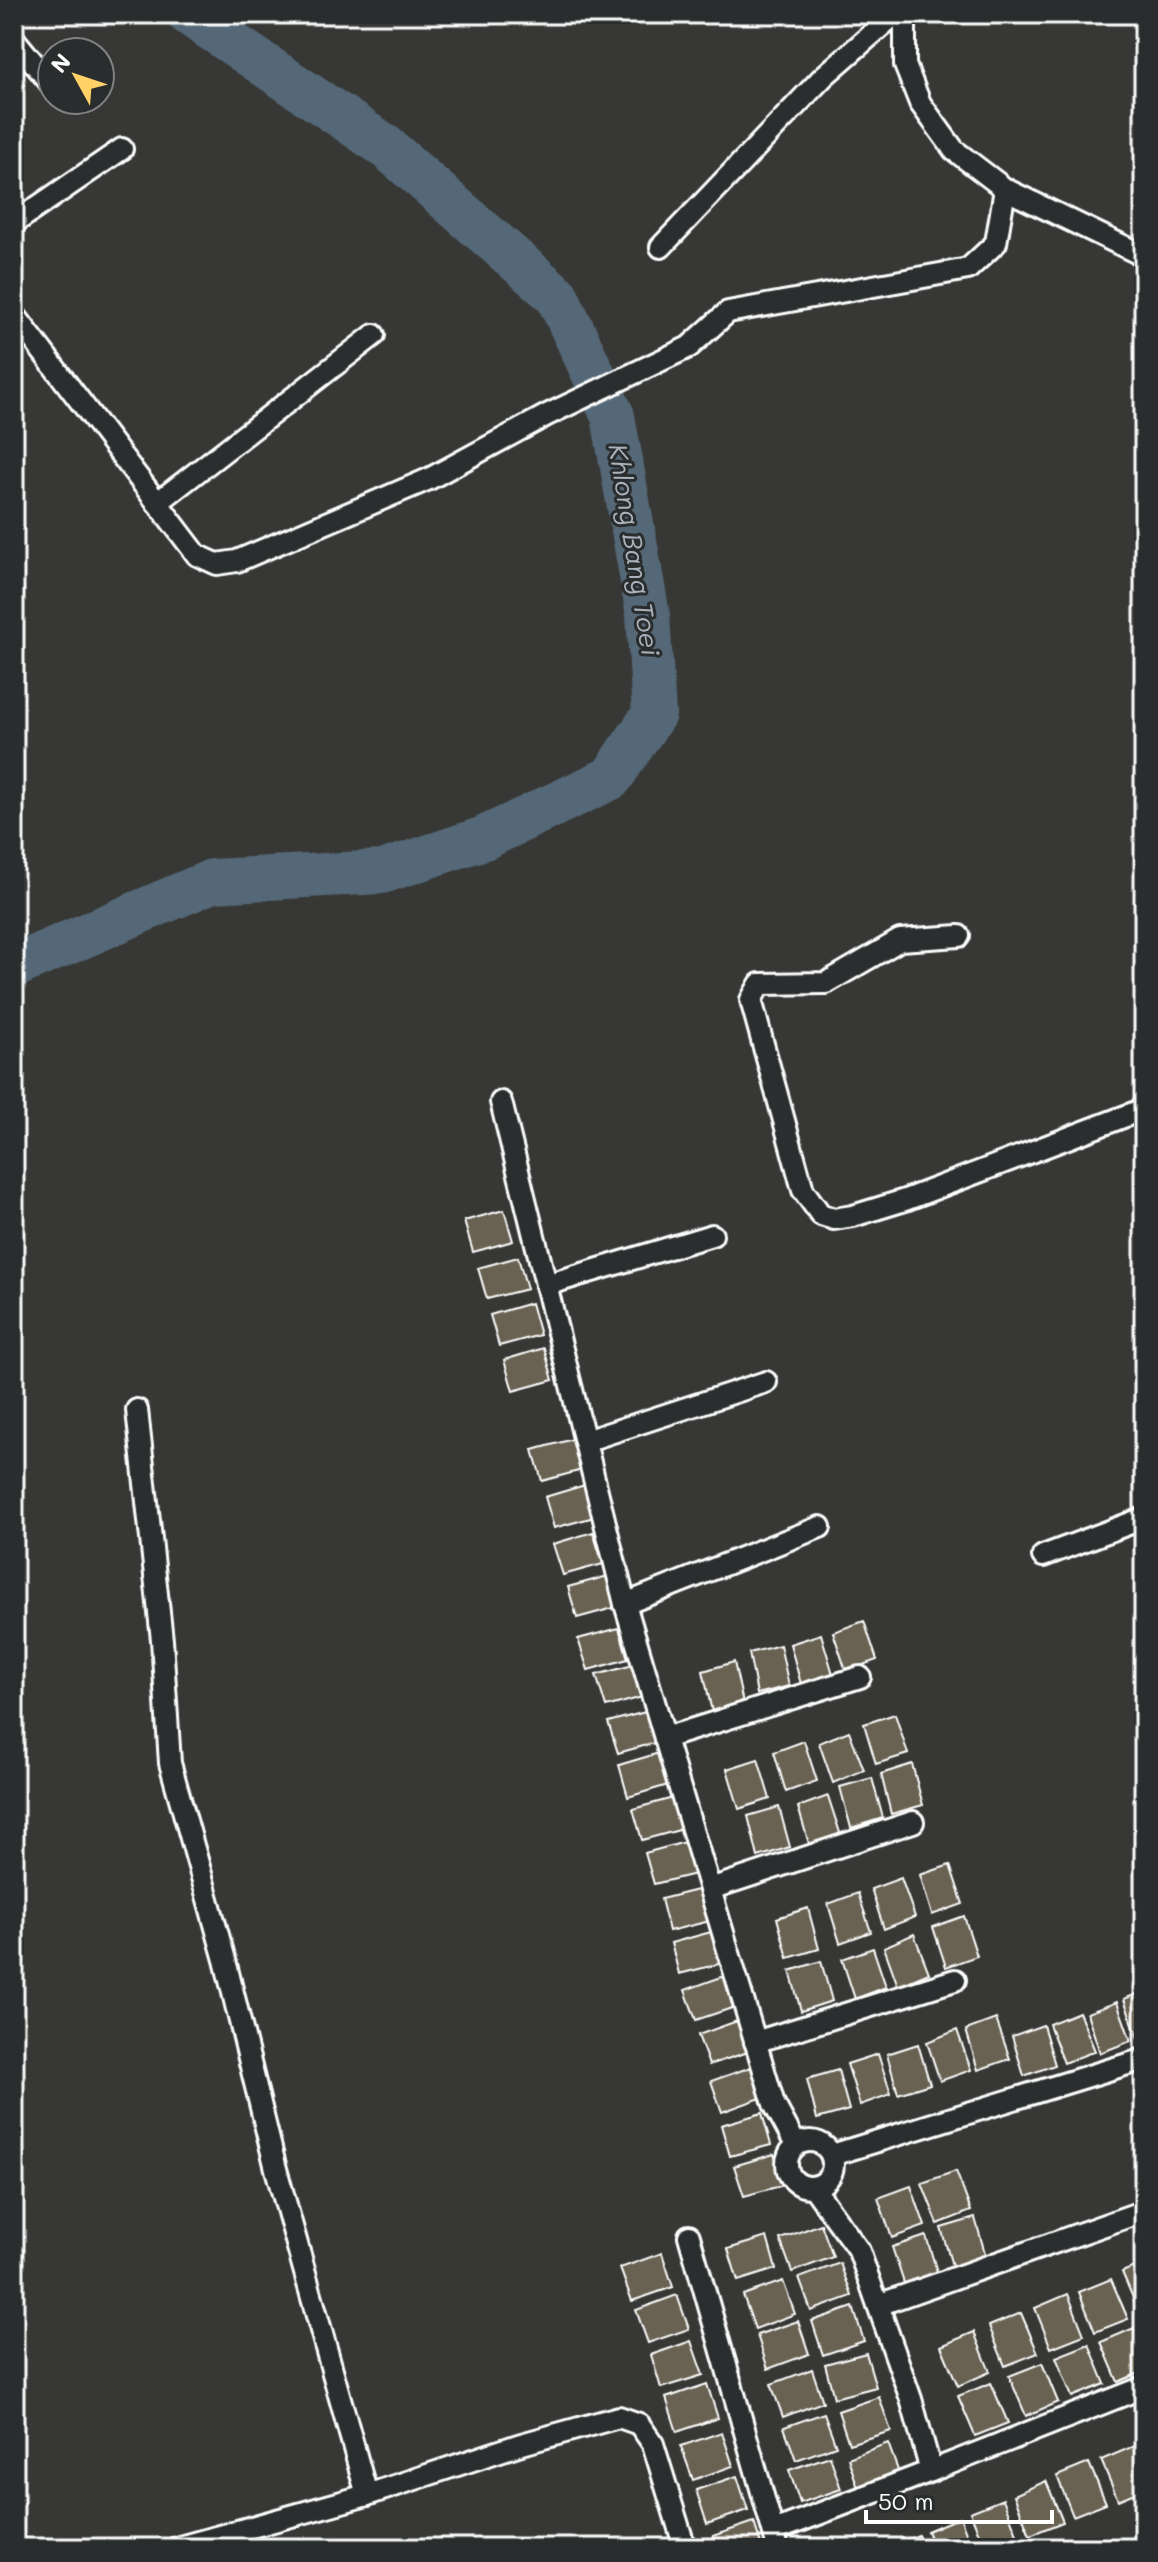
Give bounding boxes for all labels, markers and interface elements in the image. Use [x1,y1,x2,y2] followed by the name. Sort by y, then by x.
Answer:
[36,36,116,116] north arrow
[44,47,77,79] text: N
[601,441,669,658] water label: Khlong Bang Toei
[866,2474,1052,2524] scale bar
[878,2485,934,2516] text: 50 m

